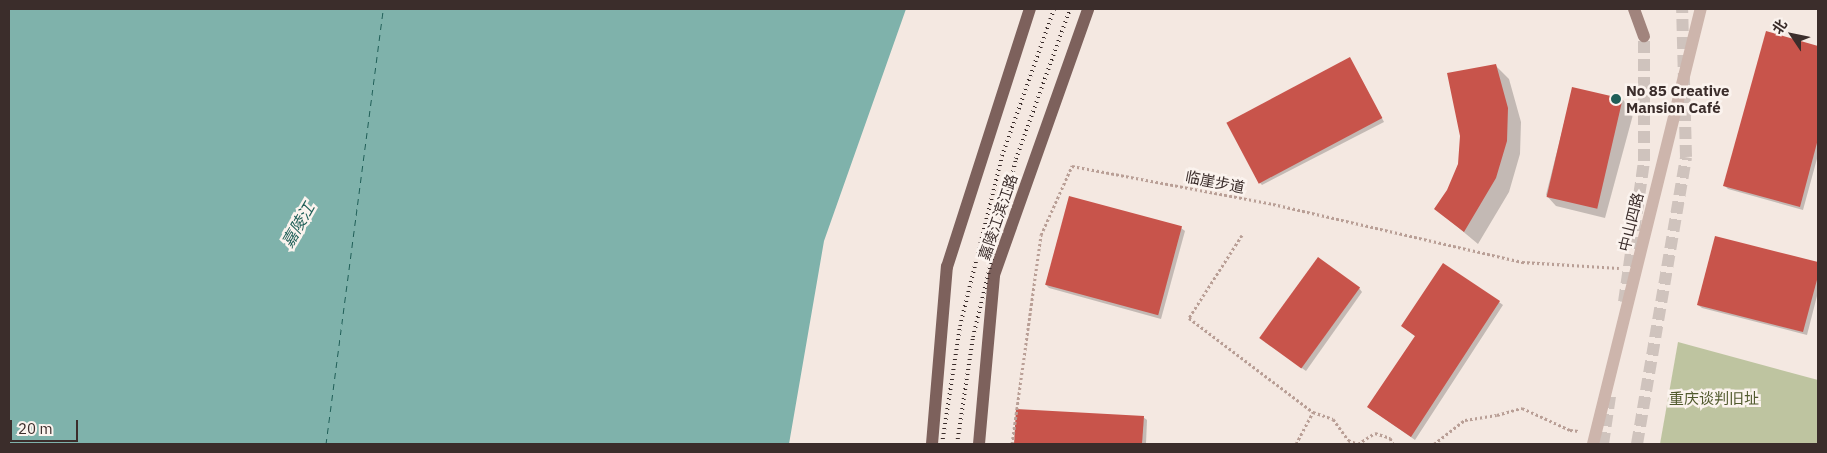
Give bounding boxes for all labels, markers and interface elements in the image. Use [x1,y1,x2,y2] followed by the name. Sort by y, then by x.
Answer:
[1767,10,1817,60] north arrow
[1768,16,1791,37] text: 北
[1626,81,1729,116] place label: No 85 Creative Mansion Café
[1610,93,1622,105] marker: No 85 Creative Mansion Café
[1184,167,1246,197] street label: 临崖步道
[975,172,1021,262] street label: 嘉陵江滨江路
[1615,191,1647,253] street label: 中山四路
[278,199,318,251] water label: 嘉陵江
[1669,390,1759,408] park label: 重庆谈判旧址
[12,410,80,442] scale bar
[18,419,53,438] text: 20 m

